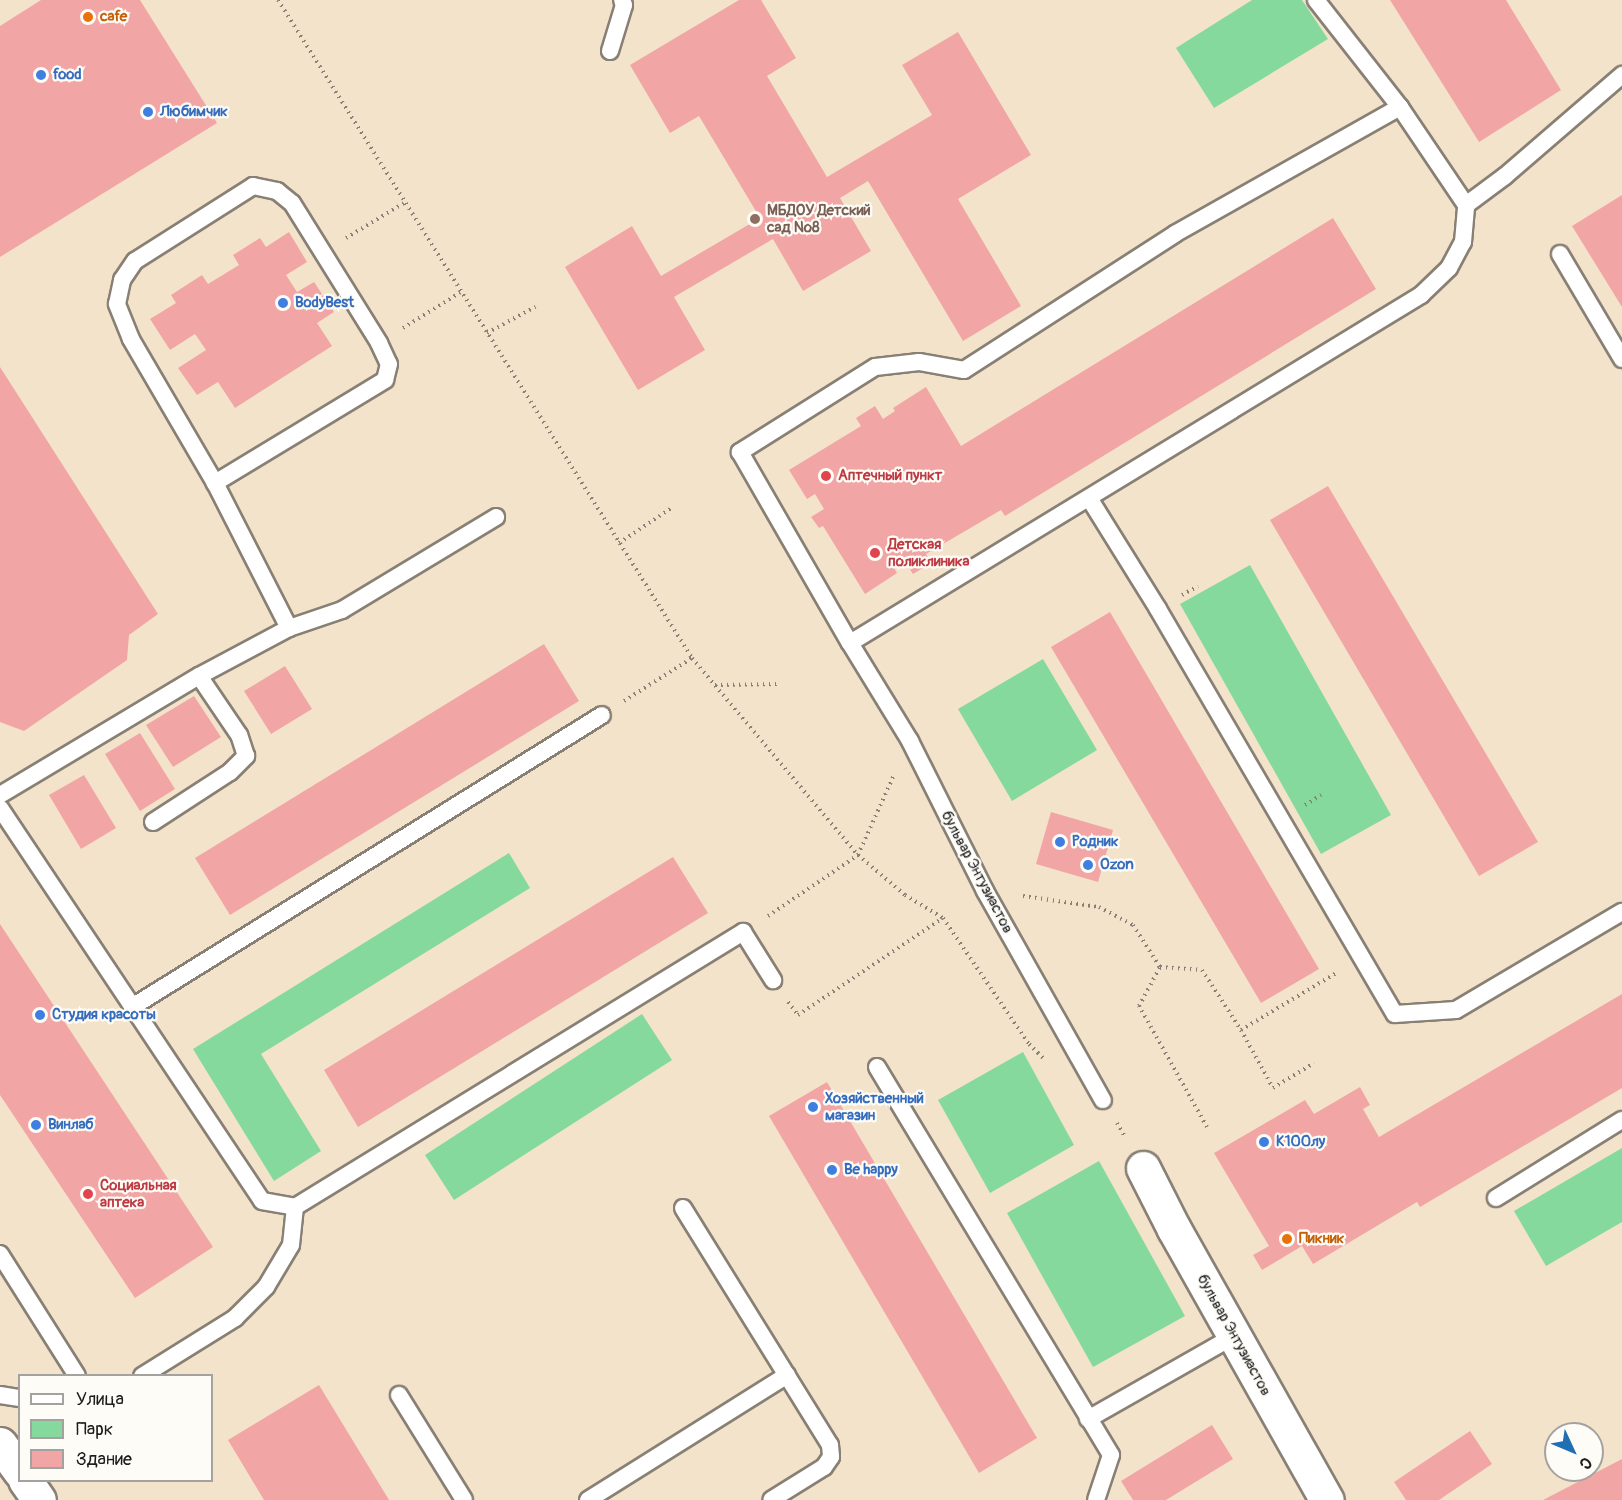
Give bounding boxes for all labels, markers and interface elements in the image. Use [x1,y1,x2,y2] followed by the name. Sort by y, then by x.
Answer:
[100,8,127,26] place label: cafe
[81,10,95,24] marker: cafe
[53,66,82,84] place label: food
[34,68,48,82] marker: food
[160,103,228,121] place label: Любимчик
[141,105,155,119] marker: Любимчик
[767,201,871,236] place label: МБДОУ Детский сад №8
[748,212,762,226] marker: МБДОУ Детский сад №8
[295,294,354,312] place label: BodyBest
[276,296,290,310] marker: BodyBest
[838,467,942,485] place label: Аптечный пункт
[819,469,833,483] marker: Аптечный пункт
[888,535,969,570] place label: Детская поликлиника
[866,544,884,562] marker: Детская поликлиника
[937,808,1017,936] street label: бульвар Энтузиастов
[1072,833,1118,851] place label: Родник
[1053,835,1067,849] marker: Родник
[1100,856,1134,874] place label: Ozon
[1081,858,1095,872] marker: Ozon
[52,1006,156,1024] place label: Студия красоты
[33,1008,47,1022] marker: Студия красоты
[825,1089,924,1124] place label: Хозяйственный магазин
[806,1100,820,1114] marker: Хозяйственный магазин
[48,1116,94,1134] place label: Винлаб
[29,1118,43,1132] marker: Винлаб
[1276,1133,1325,1151] place label: К100лу
[1257,1135,1271,1149] marker: К100лу
[844,1161,898,1179] place label: Be happy
[825,1163,839,1177] marker: Be happy
[100,1176,177,1211] place label: Социальная аптека
[81,1187,95,1201] marker: Социальная аптека
[1299,1230,1344,1248] place label: Пикник
[1280,1232,1294,1246] marker: Пикник
[1193,1271,1275,1399] street label: бульвар Энтузиастов
[18,1374,213,1482] legend
[76,1388,124,1411] text: Улица
[76,1418,113,1441] text: Парк
[1544,1422,1604,1482] north arrow
[76,1448,132,1471] text: Здание
[1575,1453,1596,1474] text: С

